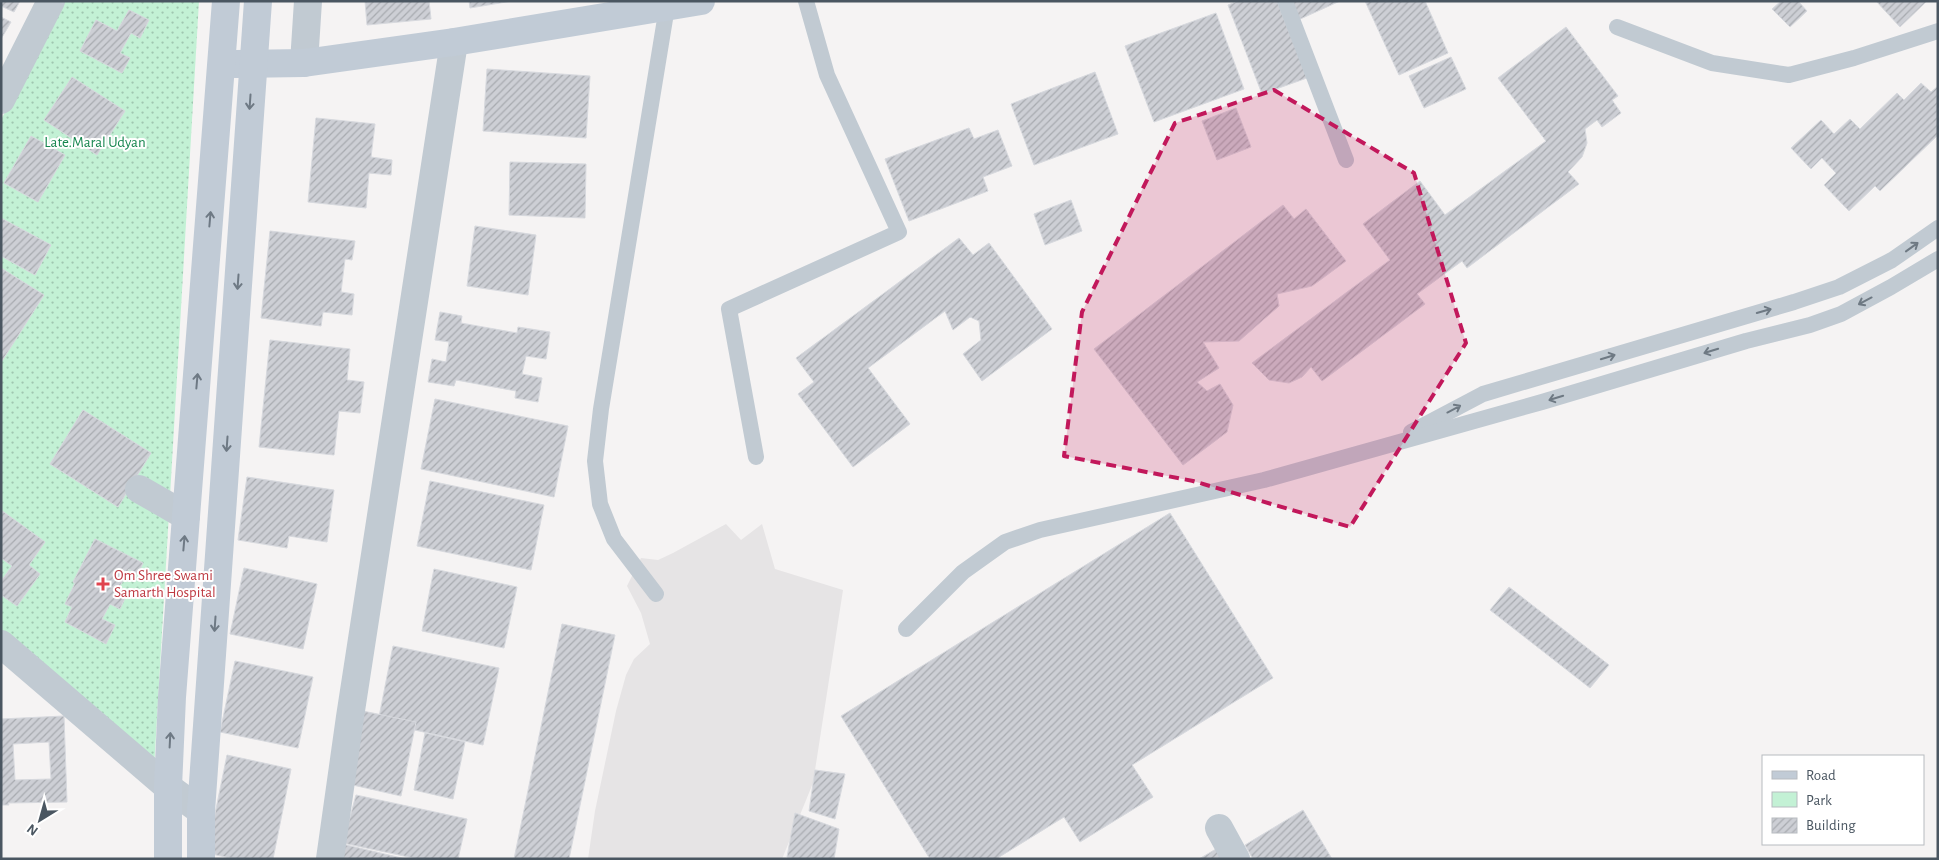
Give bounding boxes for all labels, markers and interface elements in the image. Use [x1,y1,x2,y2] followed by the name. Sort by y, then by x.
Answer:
[246,94,255,110] one-way arrow
[44,135,146,150] park label: Late.Maral Udyan
[205,211,215,227] one-way arrow
[1904,241,1918,252] one-way arrow
[234,273,243,289] one-way arrow
[1858,296,1873,306] one-way arrow
[1755,306,1771,315] one-way arrow
[1704,347,1720,357] one-way arrow
[1599,351,1615,361] one-way arrow
[192,373,202,389] one-way arrow
[1548,394,1564,404] one-way arrow
[1447,404,1462,414] one-way arrow
[223,436,232,452] one-way arrow
[179,535,189,551] one-way arrow
[114,568,216,600] place label: Om Shree Swami Samarth Hospital
[96,577,110,591] marker: Om Shree Swami Samarth Hospital
[211,615,220,631] one-way arrow
[165,732,174,748] one-way arrow
[1762,755,1924,845] legend
[1806,768,1836,783] text: Road
[1806,793,1832,808] text: Park
[15,795,65,845] north arrow
[1806,818,1856,833] text: Building
[25,821,41,838] text: N

